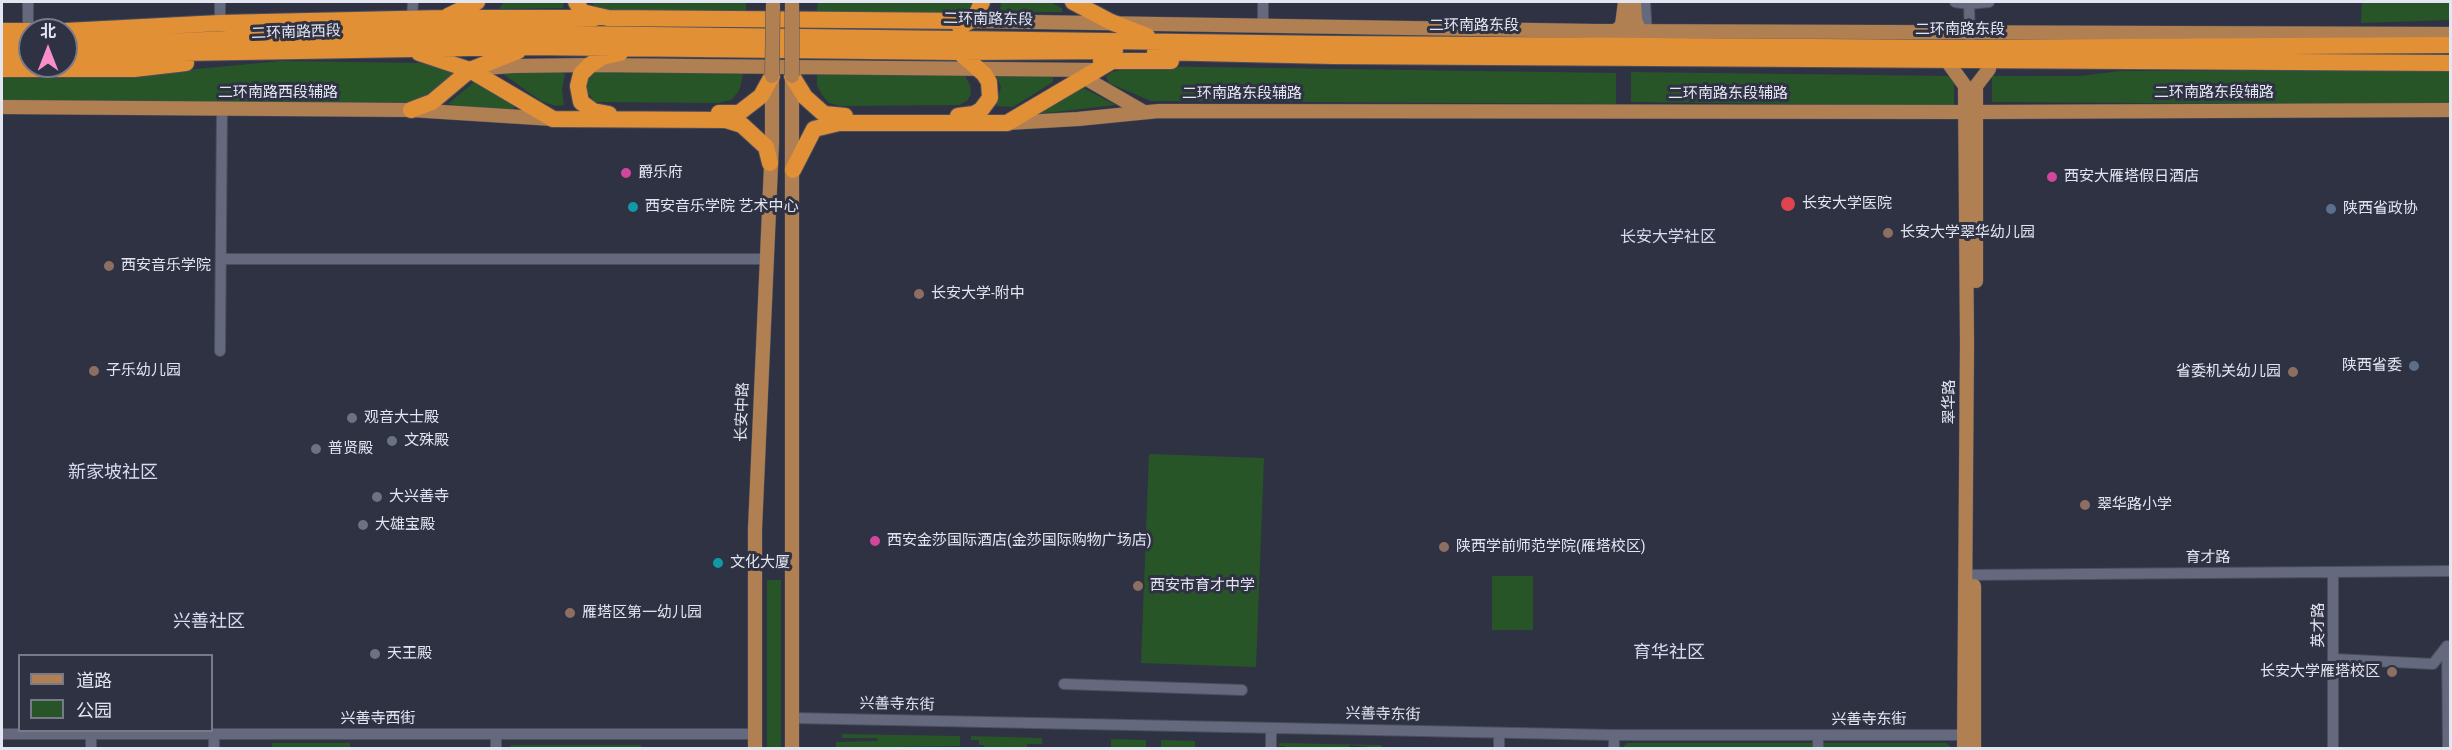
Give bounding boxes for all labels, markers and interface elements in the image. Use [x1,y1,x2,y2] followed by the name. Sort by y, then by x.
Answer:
[943,10,1033,30] street label: 二环南路东段
[1429,17,1519,35] street label: 二环南路东段
[18,18,78,78] north arrow
[1915,21,2005,39] street label: 二环南路东段
[40,22,56,41] text: 北
[251,22,341,44] street label: 二环南路西段
[218,84,338,102] street label: 二环南路西段辅路
[2154,84,2274,102] street label: 二环南路东段辅路
[1182,85,1302,103] street label: 二环南路东段辅路
[1668,85,1788,103] street label: 二环南路东段辅路
[638,164,683,182] place label: 爵乐府
[619,166,633,180] marker: 爵乐府
[2064,168,2199,186] place label: 西安大雁塔假日酒店
[2045,170,2059,184] marker: 西安大雁塔假日酒店
[1779,195,1797,213] marker: 长安大学医院
[1802,195,1892,213] place label: 长安大学医院
[645,198,798,216] place label: 西安音乐学院 艺术中心
[626,200,640,214] marker: 西安音乐学院 艺术中心
[2343,200,2418,218] place label: 陕西省政协
[2324,202,2338,216] marker: 陕西省政协
[1900,224,2035,242] place label: 长安大学翠华幼儿园
[1881,226,1895,240] marker: 长安大学翠华幼儿园
[1620,228,1716,248] district label: 长安大学社区
[121,257,211,275] place label: 西安音乐学院
[102,259,116,273] marker: 西安音乐学院
[931,285,1025,303] place label: 长安大学-附中
[912,287,926,301] marker: 长安大学-附中
[2342,357,2402,375] place label: 陕西省委
[2407,359,2421,373] marker: 陕西省委
[106,362,181,380] place label: 子乐幼儿园
[2176,363,2281,381] place label: 省委机关幼儿园
[87,364,101,378] marker: 子乐幼儿园
[2286,365,2300,379] marker: 省委机关幼儿园
[1941,380,1959,424] street label: 翠华路
[733,382,753,442] street label: 长安中路
[364,409,439,427] place label: 观音大士殿
[345,411,359,425] marker: 观音大士殿
[404,432,449,450] place label: 文殊殿
[385,434,399,448] marker: 文殊殿
[328,440,373,458] place label: 普贤殿
[309,442,323,456] marker: 普贤殿
[68,462,158,484] district label: 新家坡社区
[389,488,449,506] place label: 大兴善寺
[370,490,384,504] marker: 大兴善寺
[2097,496,2172,514] place label: 翠华路小学
[2078,498,2092,512] marker: 翠华路小学
[375,516,435,534] place label: 大雄宝殿
[356,518,370,532] marker: 大雄宝殿
[887,532,1151,550] place label: 西安金莎国际酒店(金莎国际购物广场店)
[868,534,882,548] marker: 西安金莎国际酒店(金莎国际购物广场店)
[1456,538,1645,556] place label: 陕西学前师范学院(雁塔校区)
[1437,540,1451,554] marker: 陕西学前师范学院(雁塔校区)
[2186,549,2230,567] street label: 育才路
[730,554,790,572] place label: 文化大厦
[711,556,725,570] marker: 文化大厦
[1150,577,1255,595] place label: 西安市育才中学
[1131,579,1145,593] marker: 西安市育才中学
[2310,603,2328,647] street label: 英才路
[582,604,702,622] place label: 雁塔区第一幼儿园
[563,606,577,620] marker: 雁塔区第一幼儿园
[173,611,245,633] district label: 兴善社区
[1633,642,1705,664] district label: 育华社区
[387,645,432,663] place label: 天王殿
[368,647,382,661] marker: 天王殿
[18,654,213,732] legend
[2260,663,2380,681] place label: 长安大学雁塔校区
[2385,665,2399,679] marker: 长安大学雁塔校区
[76,670,112,691] text: 道路
[859,695,935,715] street label: 兴善寺东街
[76,700,112,721] text: 公园
[1345,705,1421,725] street label: 兴善寺东街
[341,710,415,728] street label: 兴善寺西街
[1832,711,1906,729] street label: 兴善寺东街

